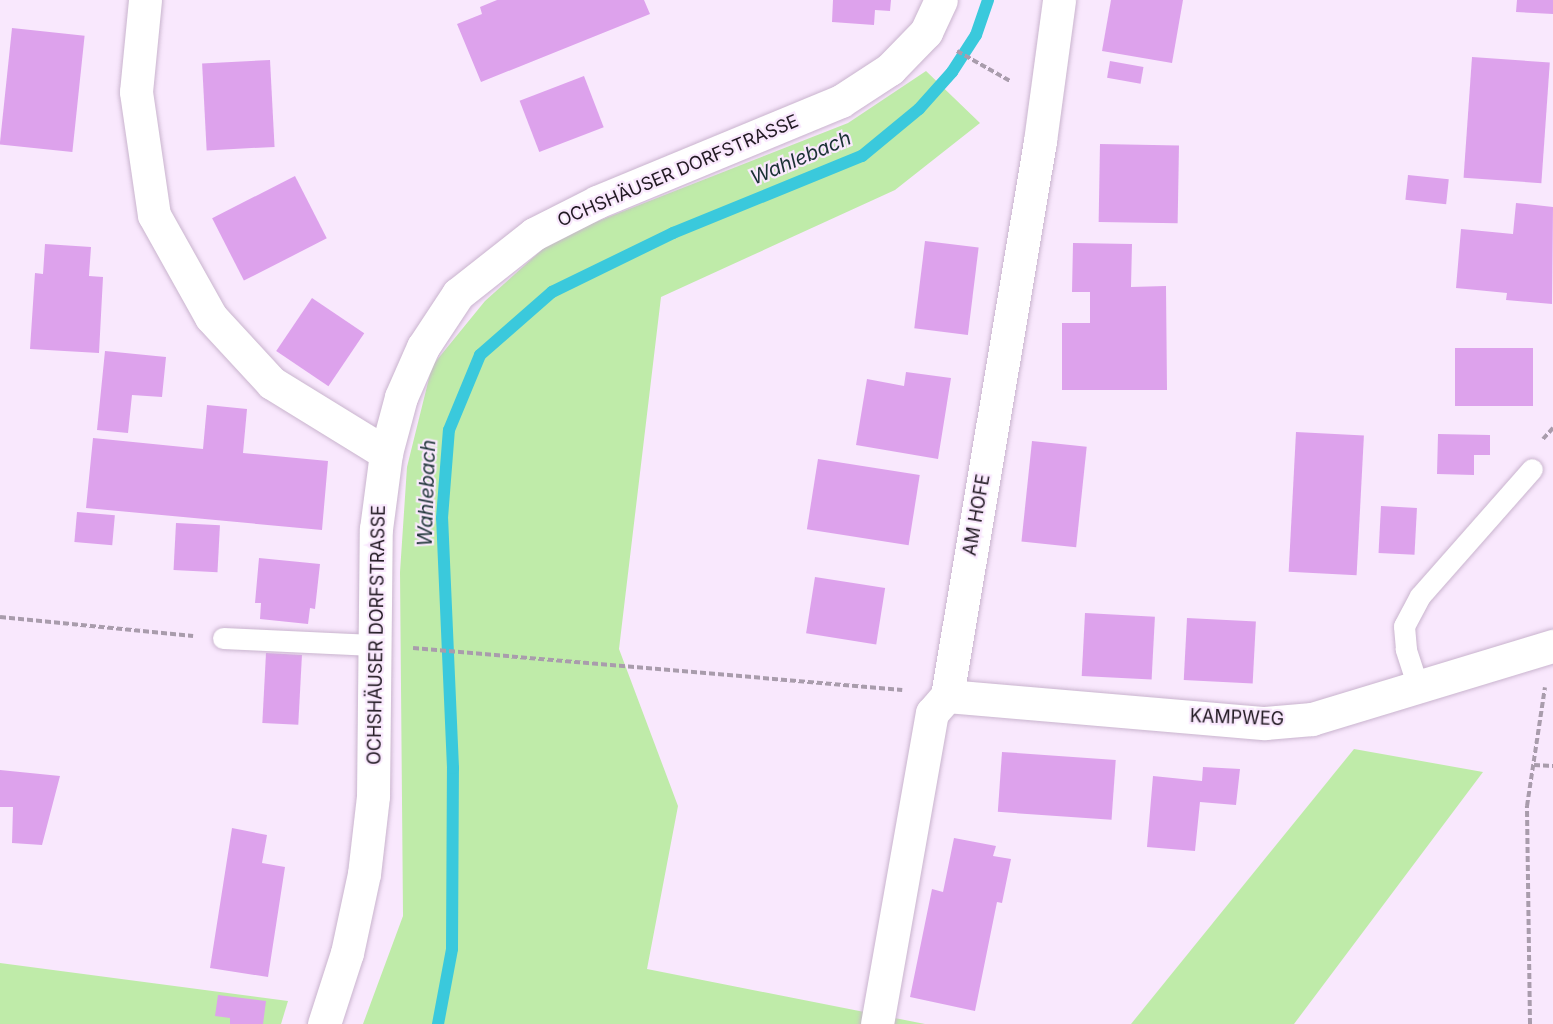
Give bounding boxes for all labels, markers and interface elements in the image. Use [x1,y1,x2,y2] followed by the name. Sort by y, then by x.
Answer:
[554,110,802,232] street label: OCHSHÄUSER DORFSTRASSE
[747,126,855,190] water label: Wahlebach
[413,439,441,547] water label: Wahlebach
[959,473,995,557] street label: AM HOFE
[364,505,390,765] street label: OCHSHÄUSER DORFSTRASSE
[1190,706,1284,730] street label: KAMPWEG

